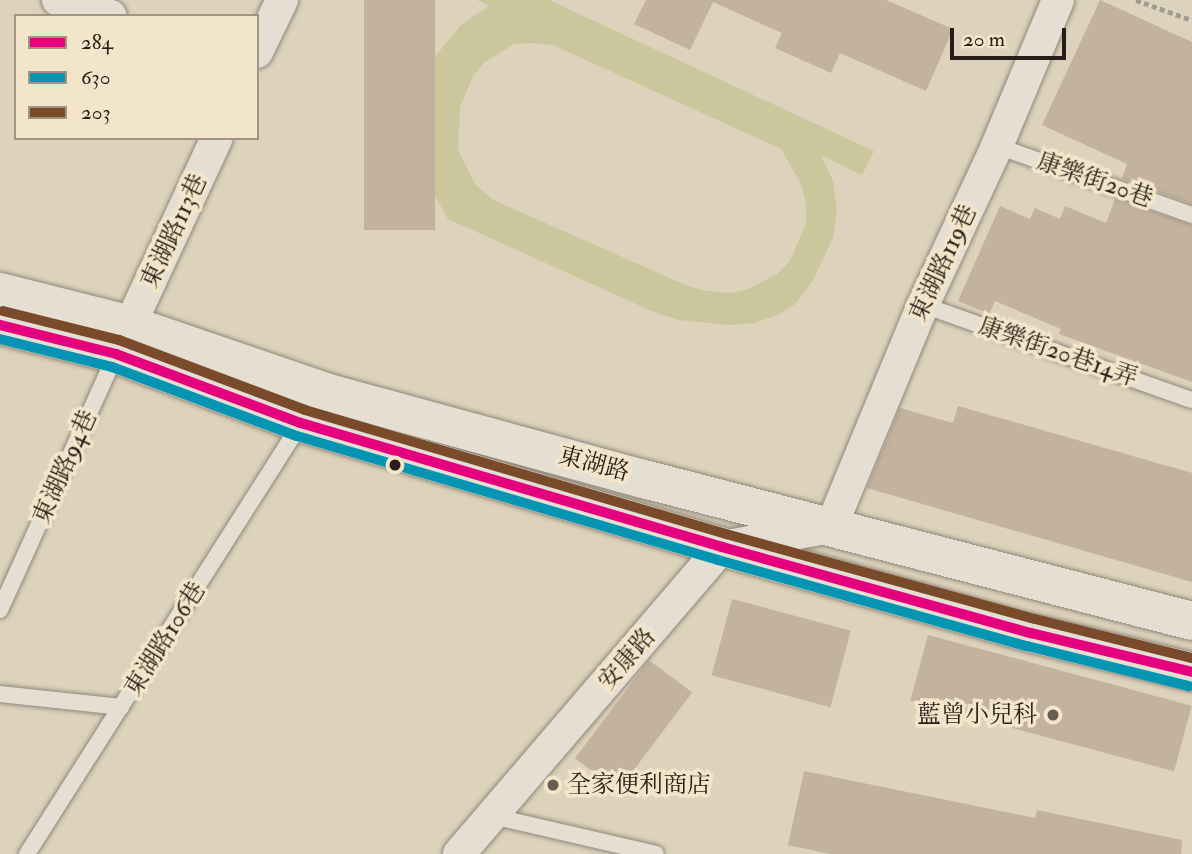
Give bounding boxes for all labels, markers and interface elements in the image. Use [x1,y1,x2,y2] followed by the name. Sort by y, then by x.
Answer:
[14,14,259,140] legend
[954,14,1070,58] scale bar
[963,26,1005,53] text: 20 m
[81,29,113,56] text: 284
[81,64,110,91] text: 630
[81,99,110,126] text: 203
[1033,147,1157,213] street label: 康樂街20巷
[135,169,213,293] street label: 東湖路113巷
[903,200,983,326] street label: 東湖路119巷
[975,311,1141,393] street label: 康樂街20巷14弄
[27,406,103,528] street label: 東湖路94巷
[555,441,633,487] street label: 東湖路
[388,458,402,472] unlabelled marker
[119,577,211,701] street label: 東湖路106巷
[593,622,661,696] street label: 安康路
[917,701,1037,729] place label: 藍曾小兒科
[1043,705,1063,725] marker: 藍曾小兒科
[567,771,711,799] place label: 全家便利商店
[545,777,561,793] marker: 全家便利商店

